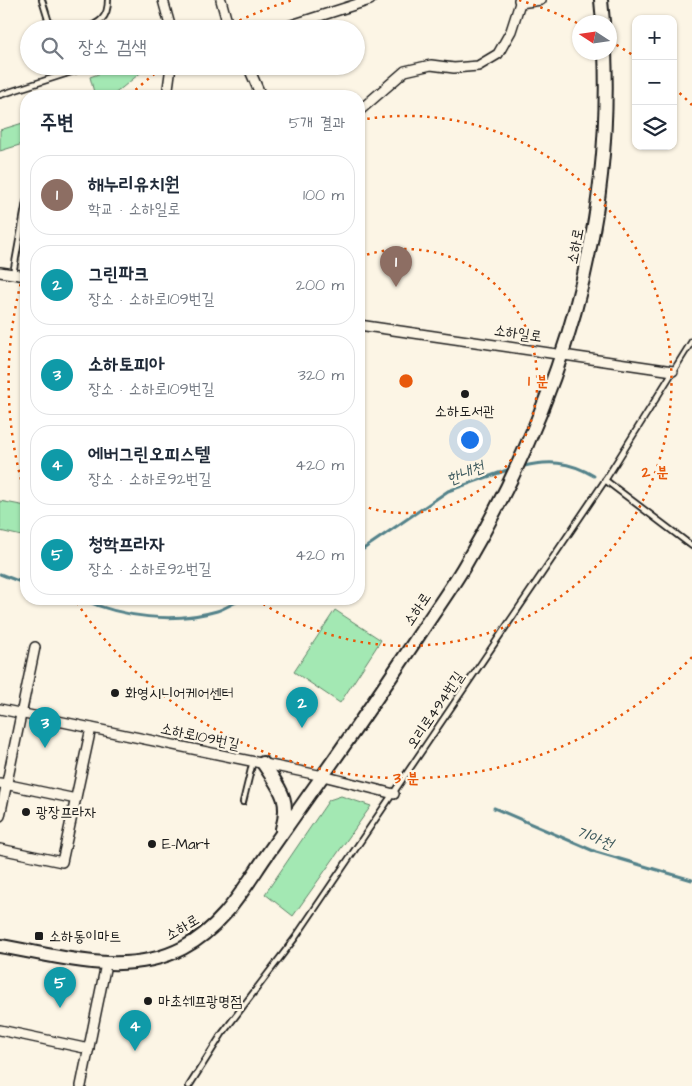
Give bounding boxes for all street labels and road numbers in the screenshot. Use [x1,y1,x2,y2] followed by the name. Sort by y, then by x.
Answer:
[562,226,589,266] street label: 소하로
[493,320,543,347] street label: 소하일로
[399,588,436,630] street label: 소하로
[402,667,469,753] street label: 오리로494번길
[158,718,241,755] street label: 소하로109번길
[161,909,203,946] street label: 소하로

